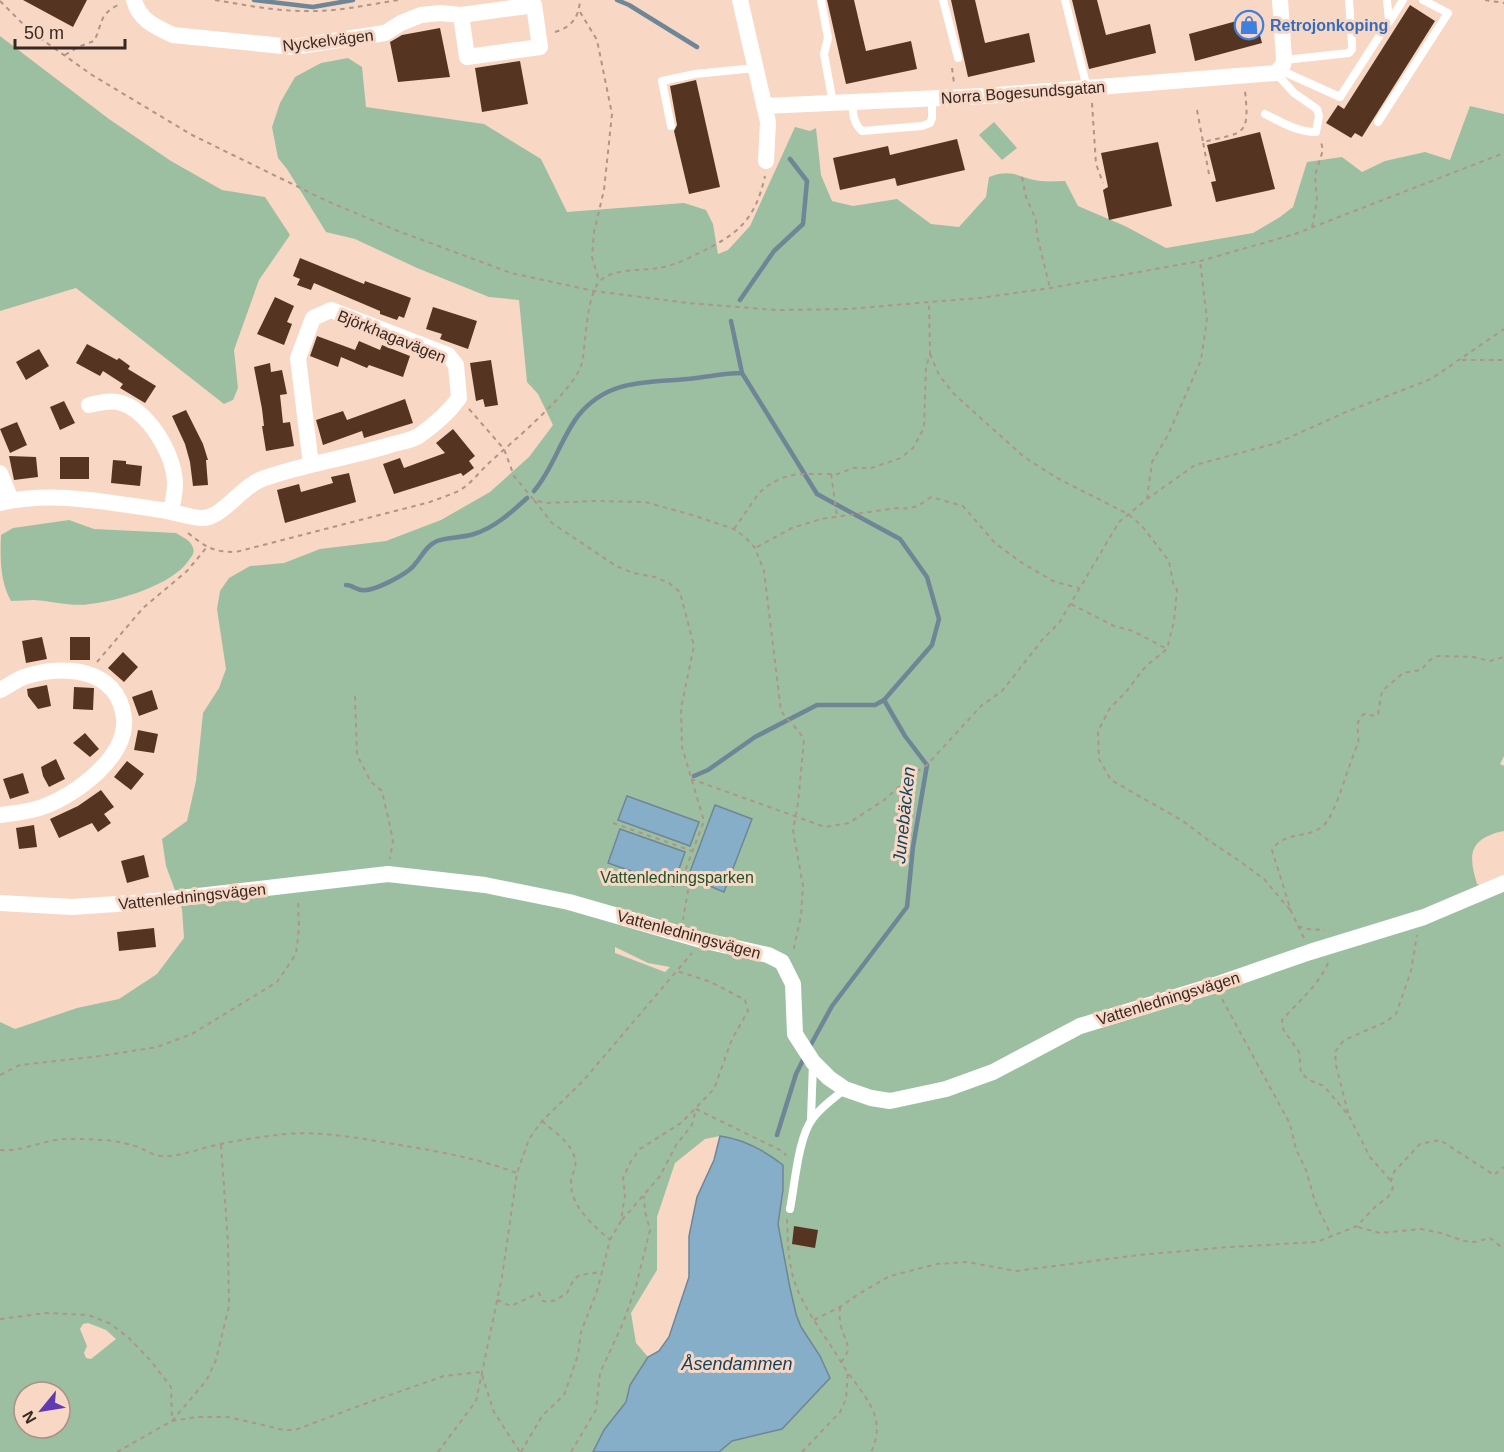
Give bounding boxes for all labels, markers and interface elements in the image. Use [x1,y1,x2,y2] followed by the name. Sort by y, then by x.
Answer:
[1233,9,1265,41] shop icon: Retrojonkoping
[15,12,124,50] scale bar
[1270,17,1388,34] place label: Retrojonkoping
[24,23,64,43] text: 50 m
[282,26,375,55] street label: Nyckelvägen
[940,78,1106,107] street label: Norra Bogesundsgatan
[335,307,449,366] street label: Björkhagavägen
[889,766,919,865] water label: Junebäcken
[600,869,754,886] park label: Vattenledningsparken
[117,880,267,913] street label: Vattenledningsvägen
[615,907,763,962] street label: Vattenledningsvägen
[1095,969,1242,1028] street label: Vattenledningsvägen
[680,1354,793,1374] water label: Åsendammen
[12,1380,72,1440] north arrow
[19,1408,40,1427] text: N

